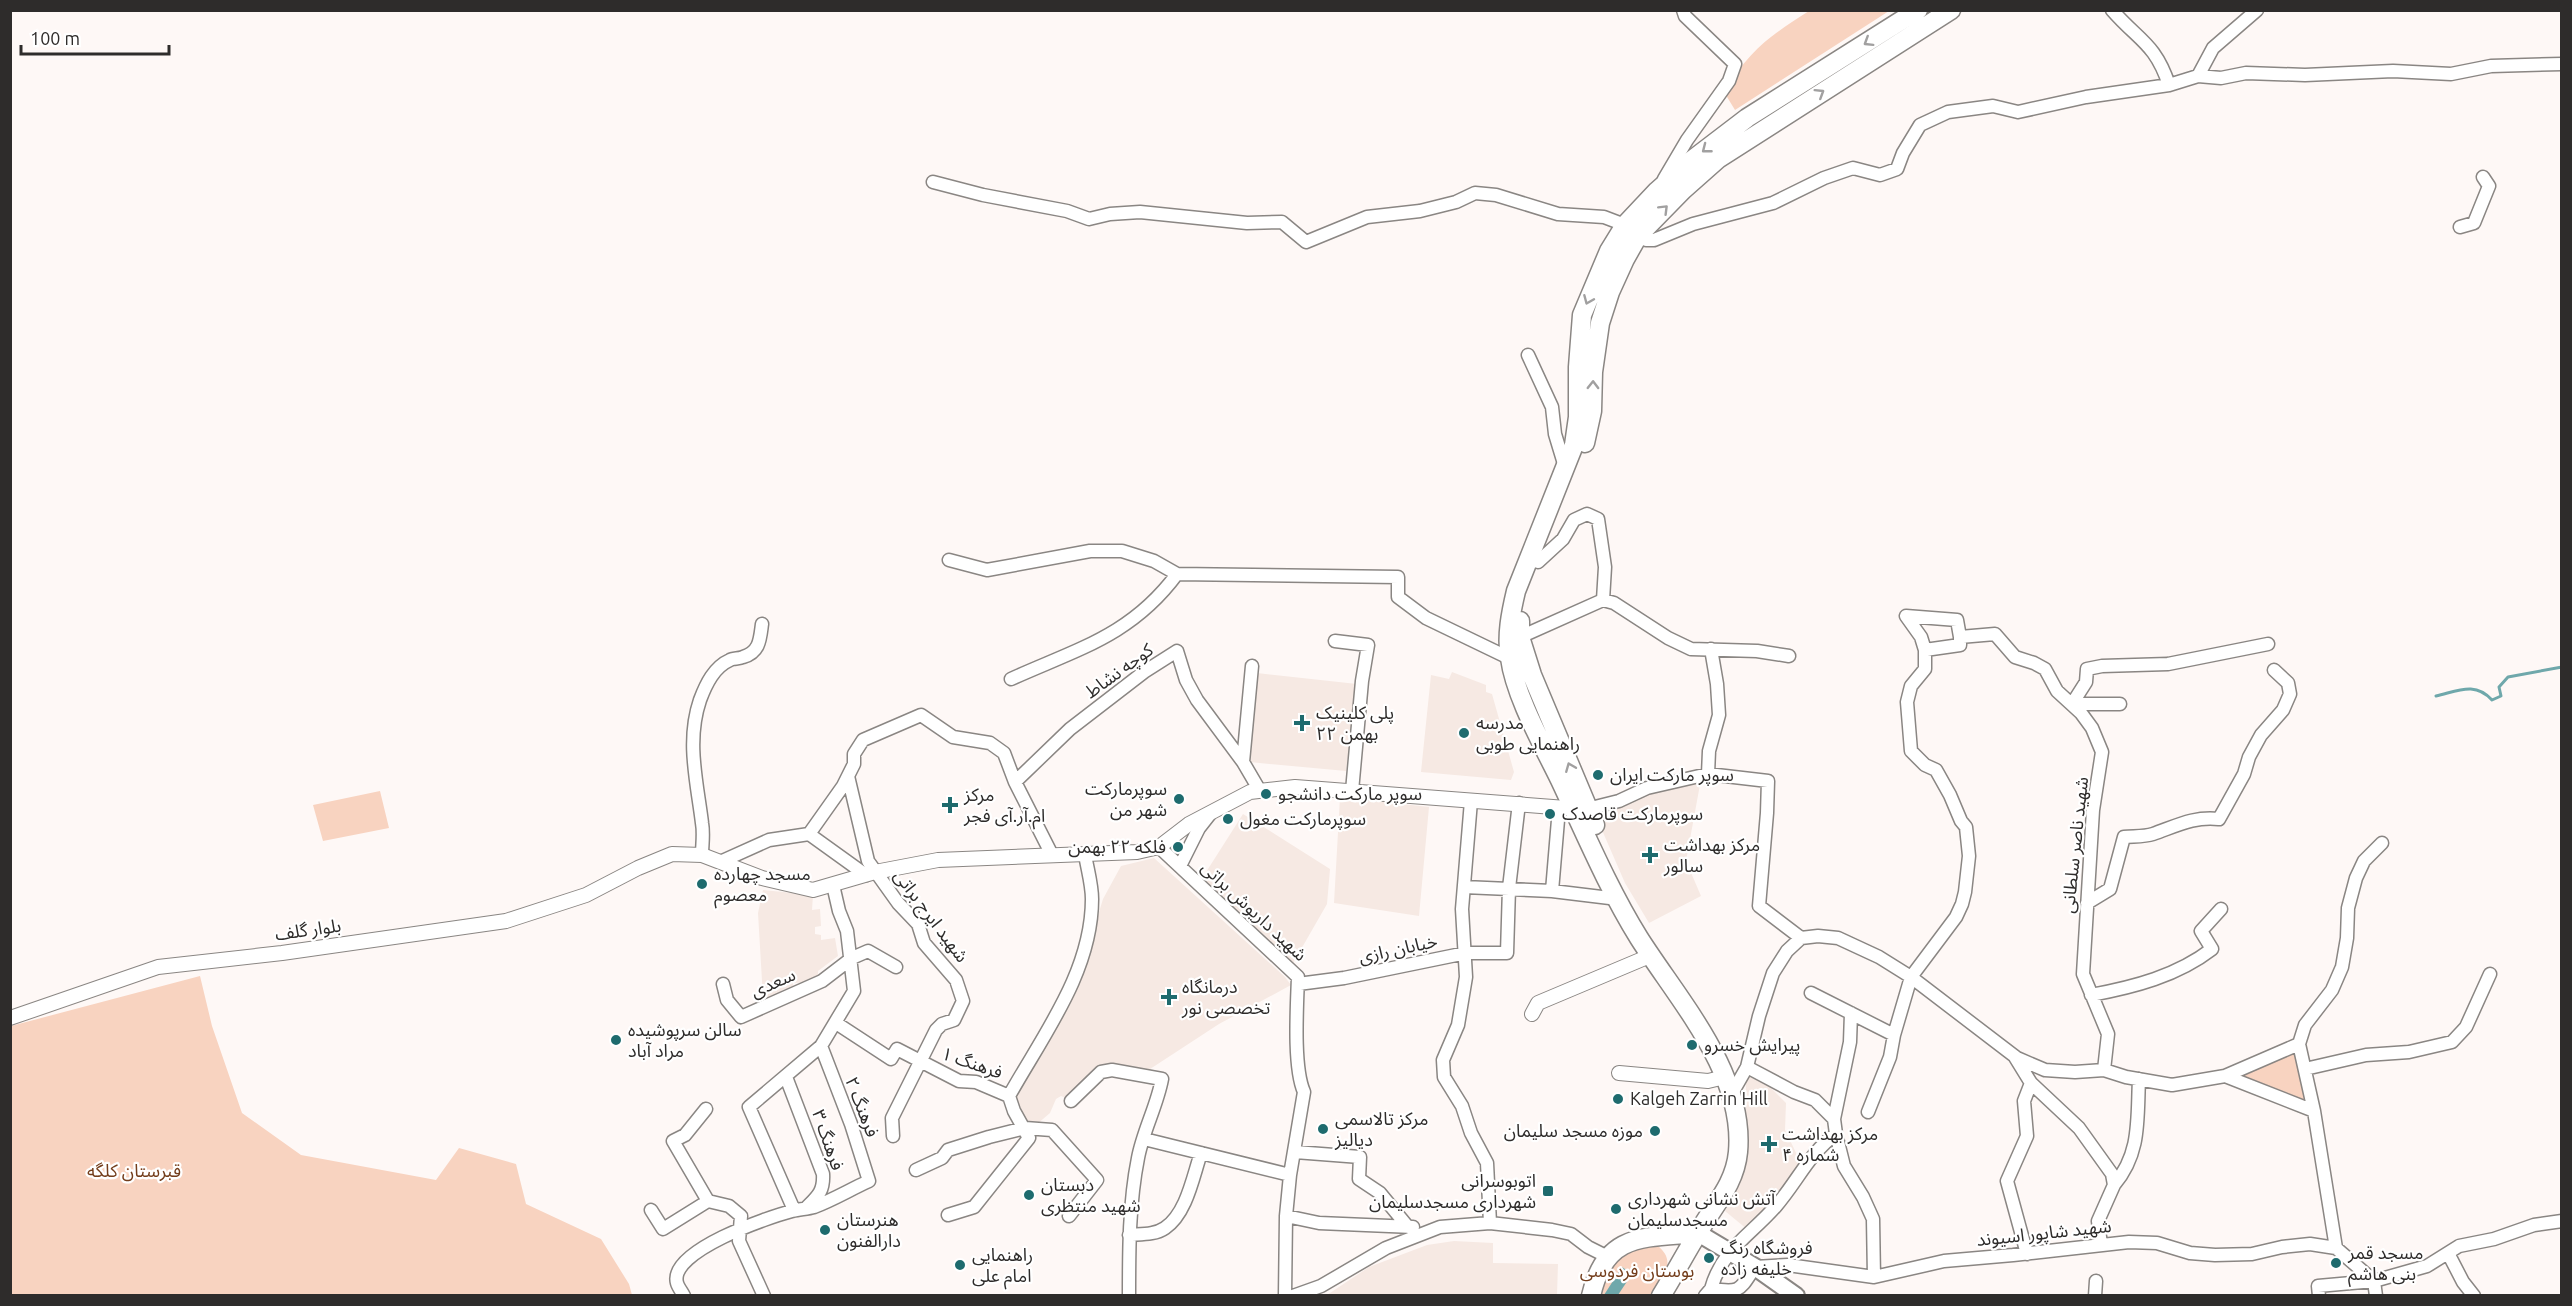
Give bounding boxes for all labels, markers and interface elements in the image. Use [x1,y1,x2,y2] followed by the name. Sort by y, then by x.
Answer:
[21,18,170,56] scale bar
[30,28,80,48] text: 100 m
[1864,34,1874,46] one-way arrow
[1814,88,1824,100] one-way arrow
[1701,142,1712,153] one-way arrow
[1656,205,1667,216] one-way arrow
[1583,294,1595,305] one-way arrow
[1586,380,1599,389] one-way arrow
[1081,639,1158,703] street label: کوچه نشاط
[1316,702,1394,745] place label: پلی کلینیک ۲۲ بهمن
[1476,712,1580,755] place label: مدرسه راهنمایی طوبی
[1293,714,1311,732] marker: پلی کلینیک ۲۲ بهمن
[1457,726,1471,740] marker: مدرسه راهنمایی طوبی
[1565,762,1577,773] one-way arrow
[1610,764,1734,786] place label: سوپر مارکت ایران
[1591,768,1605,782] marker: سوپر مارکت ایران
[2057,776,2093,914] street label: شهید ناصر سلطانی
[1085,778,1167,821] place label: سوپرمارکت شهر من
[1278,783,1422,805] place label: سوپر مارکت دانشجو
[963,784,1045,830] place label: مرکز ام.آر.آی فجر
[1259,787,1273,801] marker: سوپر مارکت دانشجو
[1172,792,1186,806] marker: سوپرمارکت شهر من
[941,796,959,814] marker: مرکز ام.آر.آی فجر
[1562,803,1703,825] place label: سوپرمارکت قاصدک
[1543,807,1557,821] marker: سوپرمارکت قاصدک
[1240,808,1366,830] place label: سوپرمارکت مغول
[1221,812,1235,826] marker: سوپرمارکت مغول
[1663,834,1760,877] place label: مرکز بهداشت سالور
[1068,836,1166,858] place label: فلکه ۲۲ بهمن
[1171,840,1185,854] marker: فلکه ۲۲ بهمن
[1641,846,1659,864] marker: مرکز بهداشت سالور
[1196,856,1312,966] street label: شهید داریوش براتی
[714,863,811,909] place label: مسجد چهارده معصوم
[887,865,973,968] street label: شهید ایرج براتی
[695,877,709,891] marker: مسجد چهارده معصوم
[274,914,342,946] street label: بلوار گلف
[1357,930,1439,968] street label: خیابان رازی
[747,963,799,1003] street label: سعدی
[1181,976,1270,1019] place label: درمانگاه تخصصی نور
[1160,988,1178,1006] marker: درمانگاه تخصصی نور
[628,1019,742,1062] place label: سالن سرپوشیده مراد آباد
[609,1033,623,1047] marker: سالن سرپوشیده مراد آباد
[1704,1034,1800,1056] place label: پیرایش خسرو
[1685,1038,1699,1052] marker: پیرایش خسرو
[939,1042,1005,1084] street label: فرهنگ ۱
[840,1074,884,1140] street label: فرهنگ ۲
[1630,1088,1768,1108] place label: Kalgeh Zarrin Hill
[1611,1092,1625,1106] marker: Kalgeh Zarrin Hill
[807,1107,849,1173] street label: فرهنگ ۳
[1334,1108,1428,1151] place label: مرکز تالاسمی دیالیز
[1504,1120,1643,1142] place label: موزه مسجد سلیمان
[1316,1122,1330,1136] marker: مرکز تالاسمی دیالیز
[1782,1123,1878,1166] place label: مرکز بهداشت شماره ۴
[1648,1124,1662,1138] marker: موزه مسجد سلیمان
[1760,1135,1778,1153] marker: مرکز بهداشت شماره ۴
[87,1160,181,1182] park label: قبرستان کلگه
[1369,1170,1536,1213] place label: اتوبوسرانی شهرداری مسجدسلیمان
[1041,1174,1141,1217] place label: دبستان شهید منتظری
[1541,1184,1555,1198] marker: اتوبوسرانی شهرداری مسجدسلیمان
[1022,1188,1036,1202] marker: دبستان شهید منتظری
[1628,1188,1776,1231] place label: آتش نشانی شهرداری مسجدسلیمان
[1609,1202,1623,1216] marker: آتش نشانی شهرداری مسجدسلیمان
[837,1209,901,1252] place label: هنرستان دارالفنون
[1975,1215,2113,1251] street label: شهید شاپور اسیوند
[818,1223,832,1237] marker: هنرستان دارالفنون
[1721,1237,1813,1280] place label: فروشگاه رنگ خلیفه زاده
[2347,1242,2424,1287] place label: مسجد قمر بنی هاشم
[972,1244,1033,1290] place label: راهنمایی امام علی
[1702,1251,1716,1265] marker: فروشگاه رنگ خلیفه زاده
[2329,1256,2343,1270] marker: مسجد قمر بنی هاشم
[953,1258,967,1272] marker: راهنمایی امام علی
[1580,1260,1694,1282] park label: بوستان فردوسی

